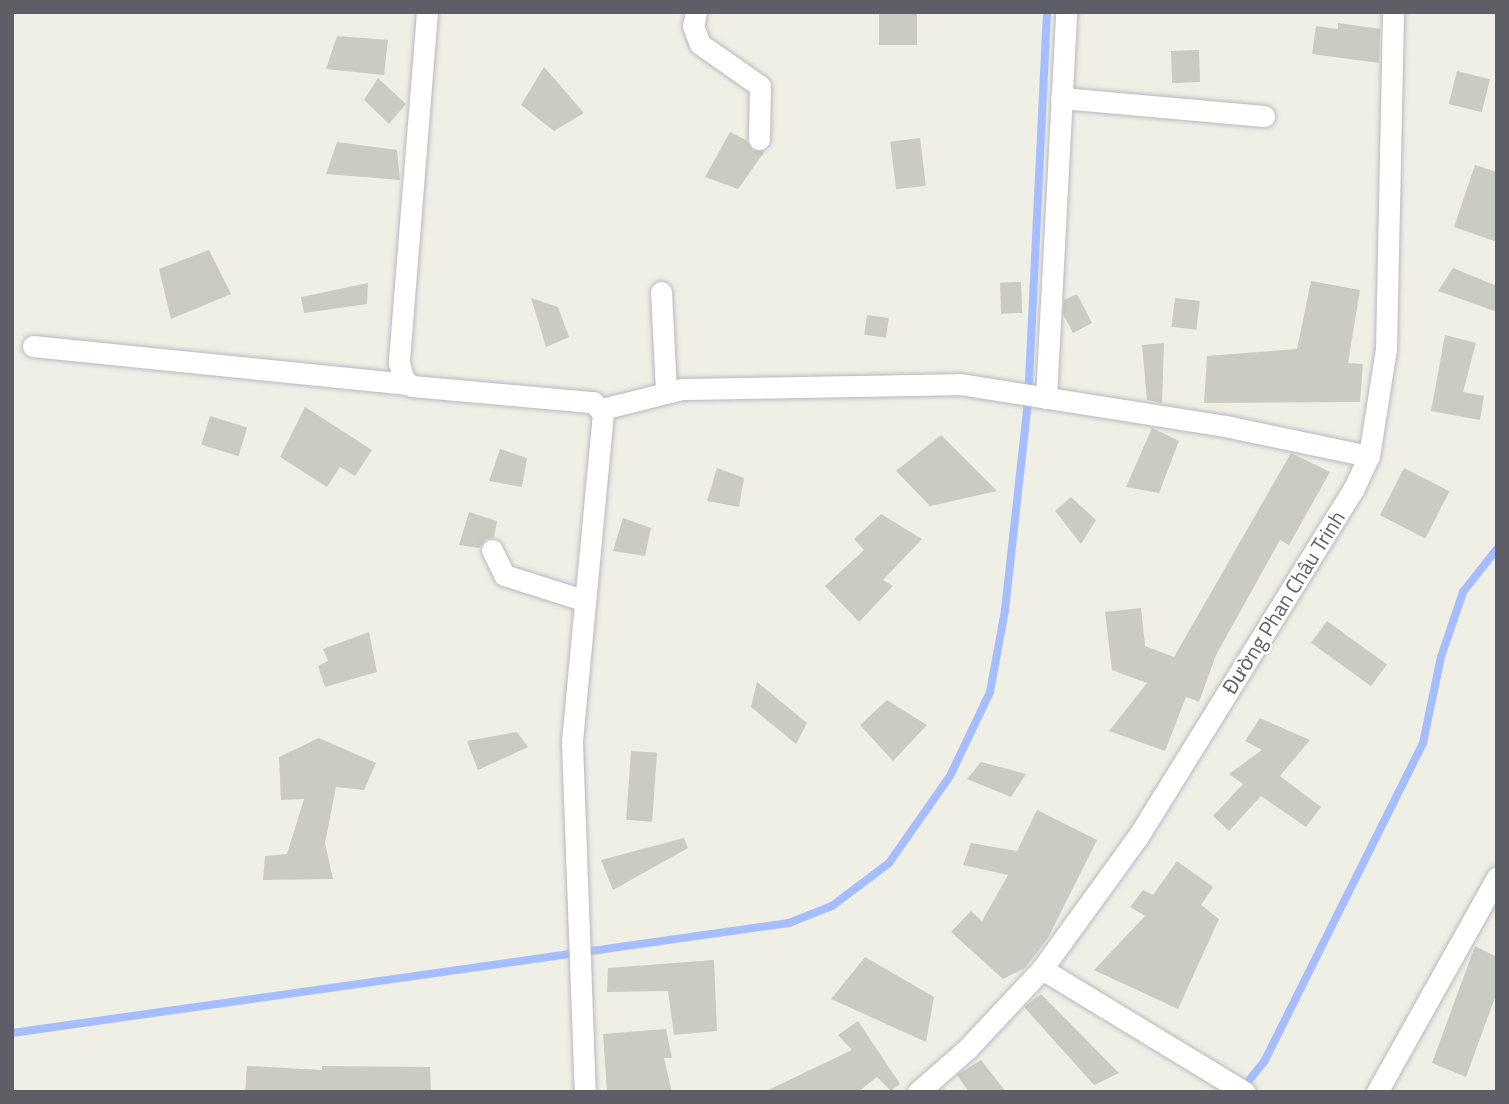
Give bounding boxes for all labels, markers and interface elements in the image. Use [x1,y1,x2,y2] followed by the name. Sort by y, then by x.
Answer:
[1216,506,1350,698] street label: Đường Phan Châu Trinh

